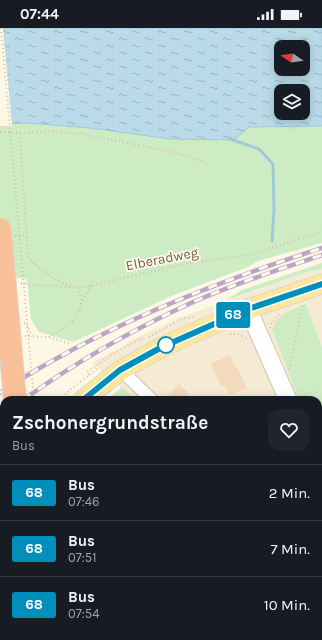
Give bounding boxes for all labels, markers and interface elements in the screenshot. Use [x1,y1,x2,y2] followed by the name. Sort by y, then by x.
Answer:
[20,5,59,23] text: 07:44
[274,40,310,76] north arrow
[274,40,310,120] map controls
[274,84,310,120] button: layers
[124,244,200,274] street label: Elberadweg
[215,302,251,328] line badge: 68
[224,306,242,323] text: 68
[157,336,175,354] unlabelled marker
[268,409,310,451] button: heart
[12,412,208,434] text: Zschonergrundstraße
[12,438,35,453] text: Bus
[68,476,95,494] text: Bus
[25,484,43,501] text: 68
[269,484,310,502] text: 2 Min.
[68,494,100,509] text: 07:46
[68,532,95,550] text: Bus
[25,540,43,557] text: 68
[270,540,310,558] text: 7 Min.
[68,550,96,565] text: 07:51
[68,588,95,606] text: Bus
[25,596,43,613] text: 68
[264,596,310,614] text: 10 Min.
[68,606,99,621] text: 07:54

